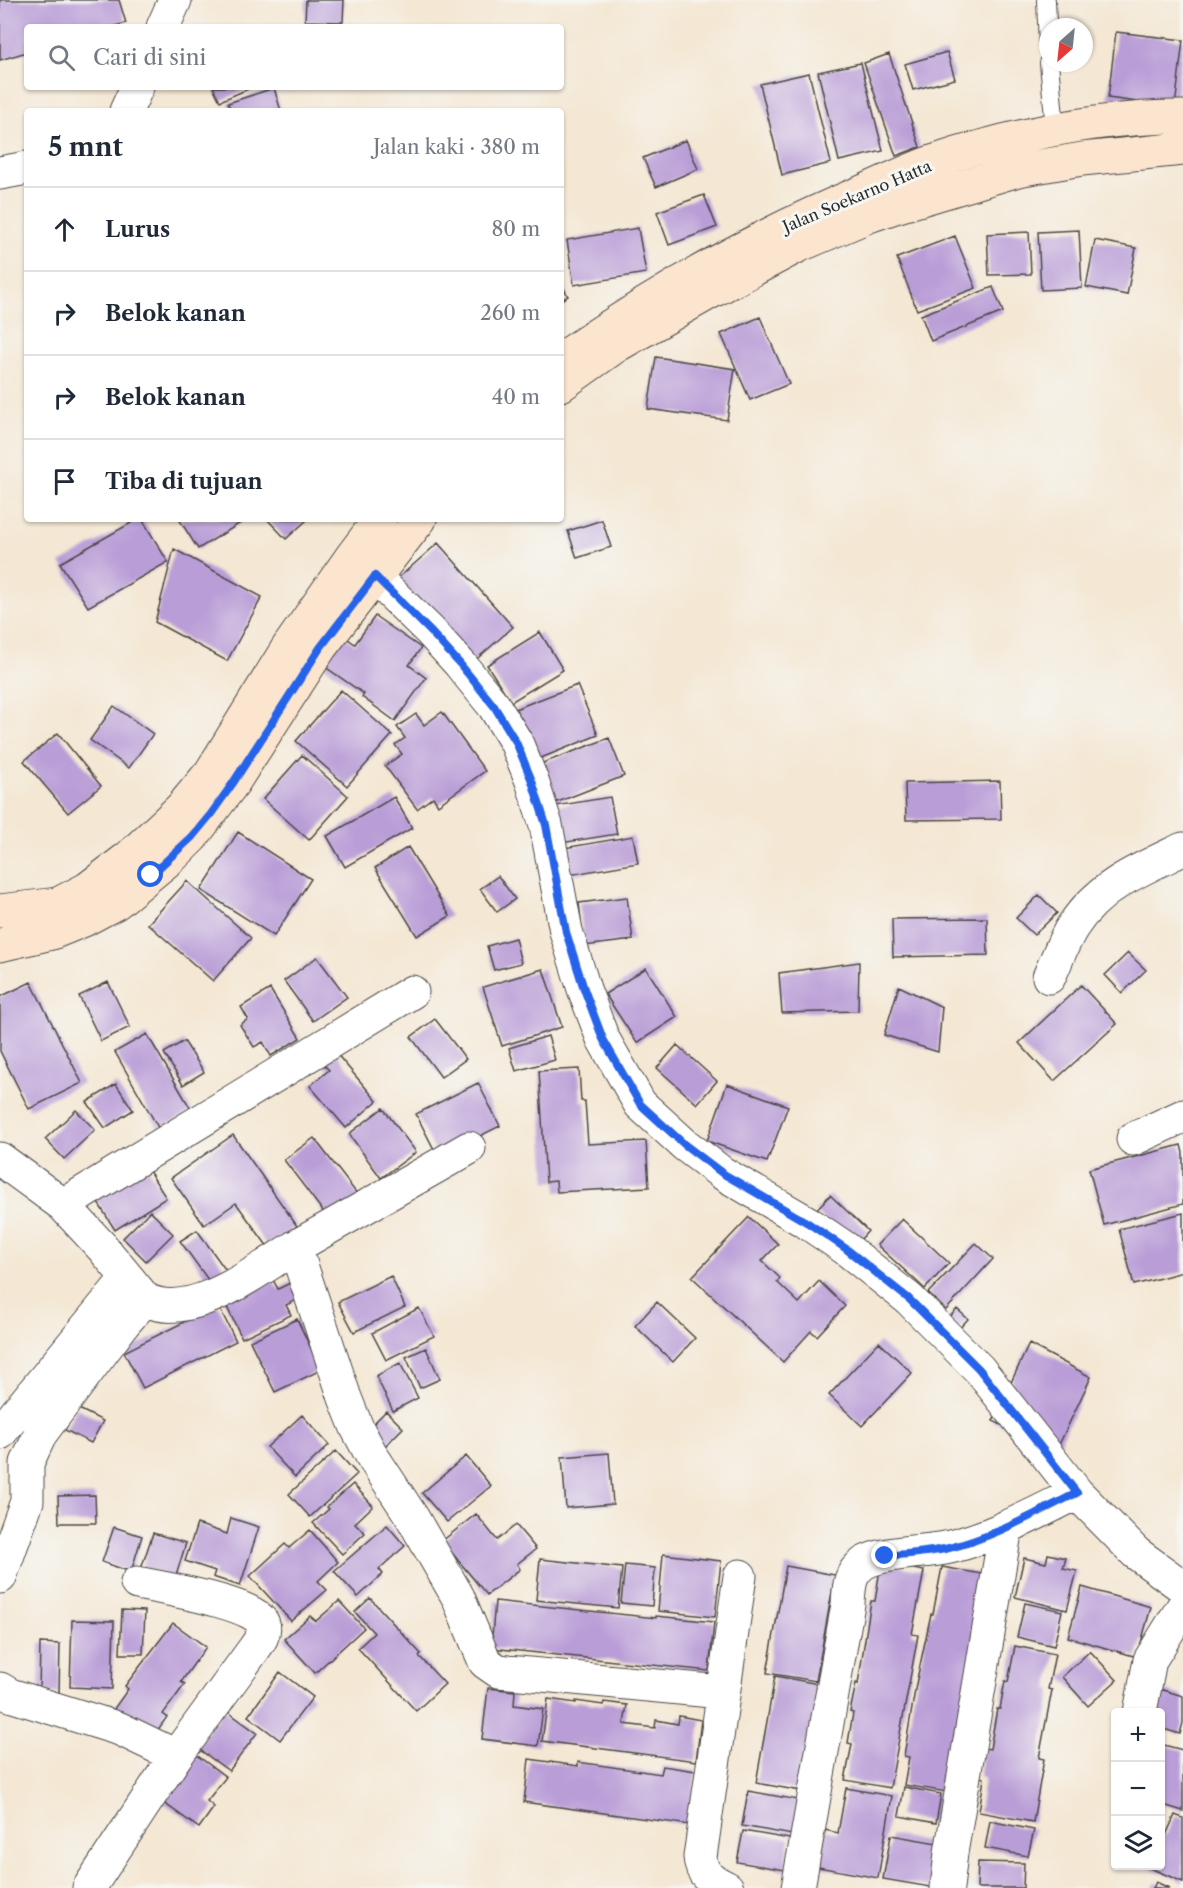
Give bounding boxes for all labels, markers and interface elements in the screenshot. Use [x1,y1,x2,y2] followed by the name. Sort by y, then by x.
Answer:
[1039,18,1093,72] north arrow
[24,24,564,90] search box
[45,41,78,74] icon: search
[93,44,206,71] text: Cari di sini
[48,131,123,163] text: 5 mnt
[373,135,540,159] text: Jalan kaki · 380 m
[777,155,935,238] street label: Jalan Soekarno Hatta
[48,213,81,246] icon: ahead
[105,216,170,243] text: Lurus
[492,217,540,241] text: 80 m
[48,297,81,330] icon: right
[105,300,246,327] text: Belok kanan
[480,301,540,325] text: 260 m
[48,381,81,414] icon: right
[105,384,246,411] text: Belok kanan
[492,385,540,409] text: 40 m
[48,465,81,498] icon: arrive
[105,468,263,495] text: Tiba di tujuan
[137,861,163,887] route start
[871,1542,897,1568] route end
[1111,1708,1165,1870] map controls
[1111,1708,1165,1762] button: +
[1111,1762,1165,1816] button: −
[1111,1816,1165,1870] button: layers

